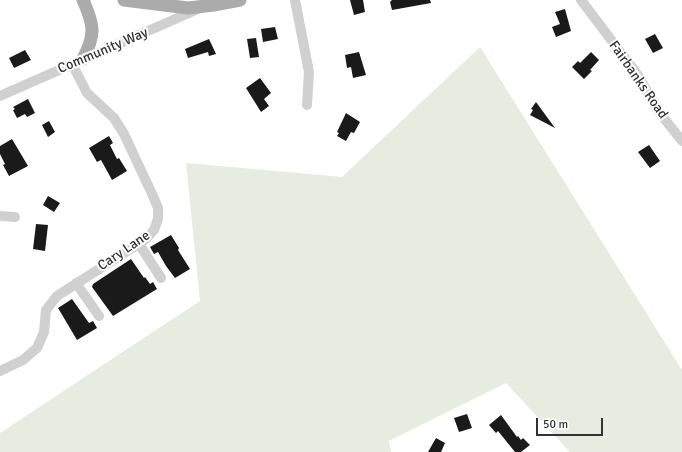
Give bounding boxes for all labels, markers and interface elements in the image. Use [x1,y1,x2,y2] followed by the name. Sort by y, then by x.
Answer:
[55,24,151,78] street label: Community Way
[605,38,671,122] street label: Fairbanks Road
[95,227,153,275] street label: Cary Lane
[538,410,605,436] scale bar
[543,417,568,432] text: 50 m

